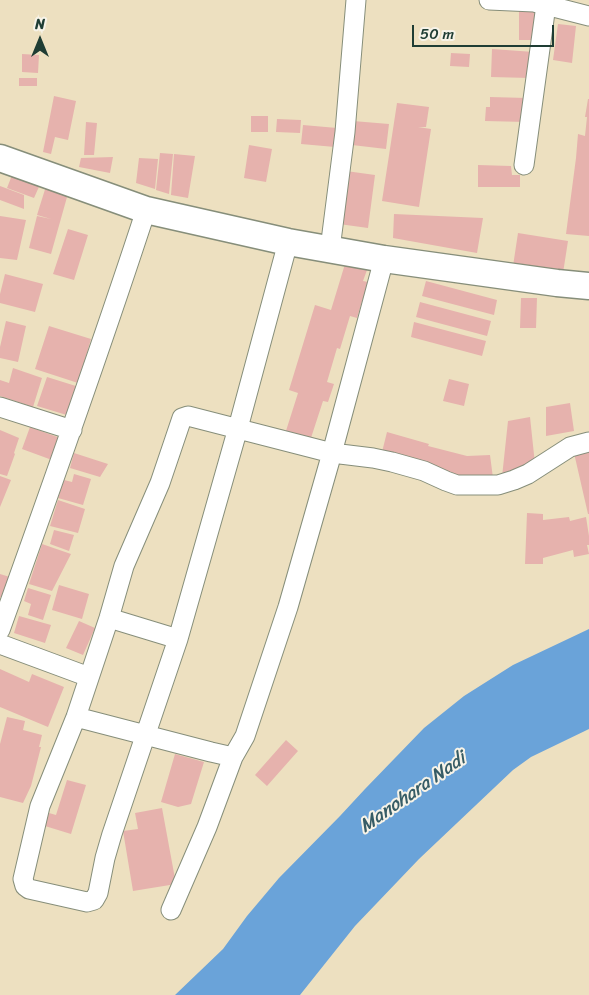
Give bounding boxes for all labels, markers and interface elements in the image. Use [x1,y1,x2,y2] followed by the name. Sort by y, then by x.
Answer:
[35,12,45,37] text: N
[15,15,65,65] north arrow
[414,15,556,47] scale bar
[420,21,454,47] text: 50 m
[355,748,471,838] water label: Manohara Nadi

